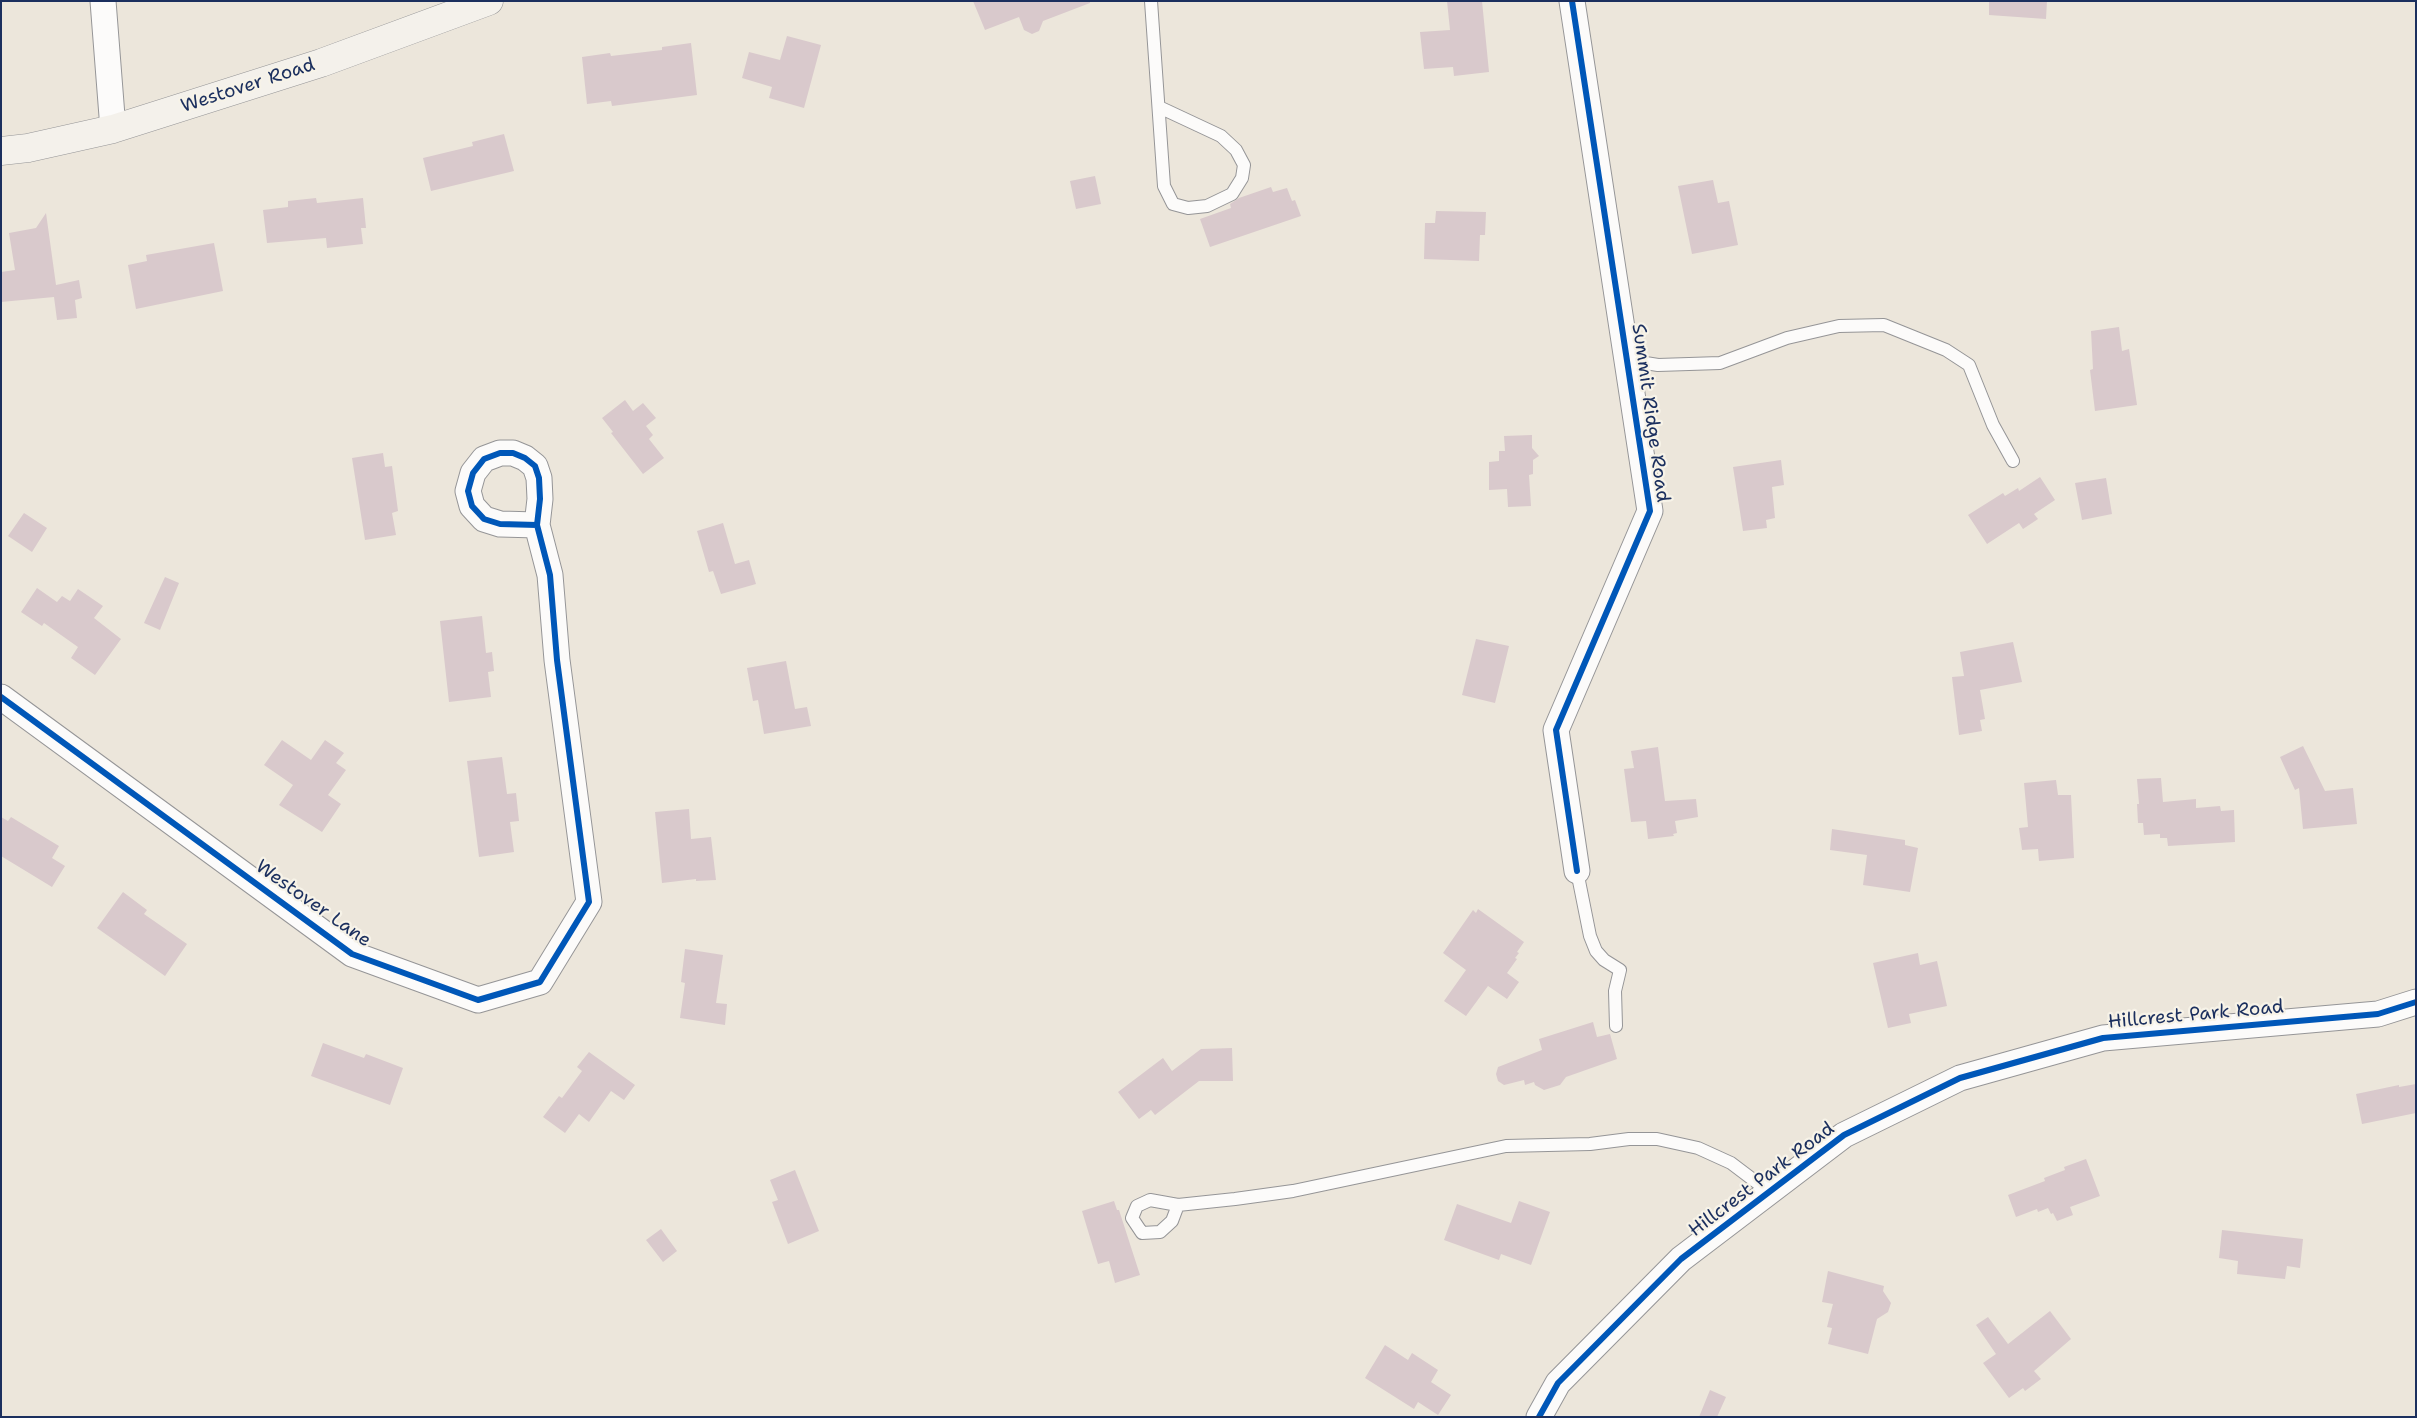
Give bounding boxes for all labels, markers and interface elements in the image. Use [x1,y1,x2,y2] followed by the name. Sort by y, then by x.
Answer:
[178,54,318,118] street label: Westover Road
[1626,322,1674,504] street label: Summit Ridge Road
[251,856,375,952] street label: Westover Lane
[2107,996,2285,1034] street label: Hillcrest Park Road
[1685,1118,1839,1242] street label: Hillcrest Park Road

